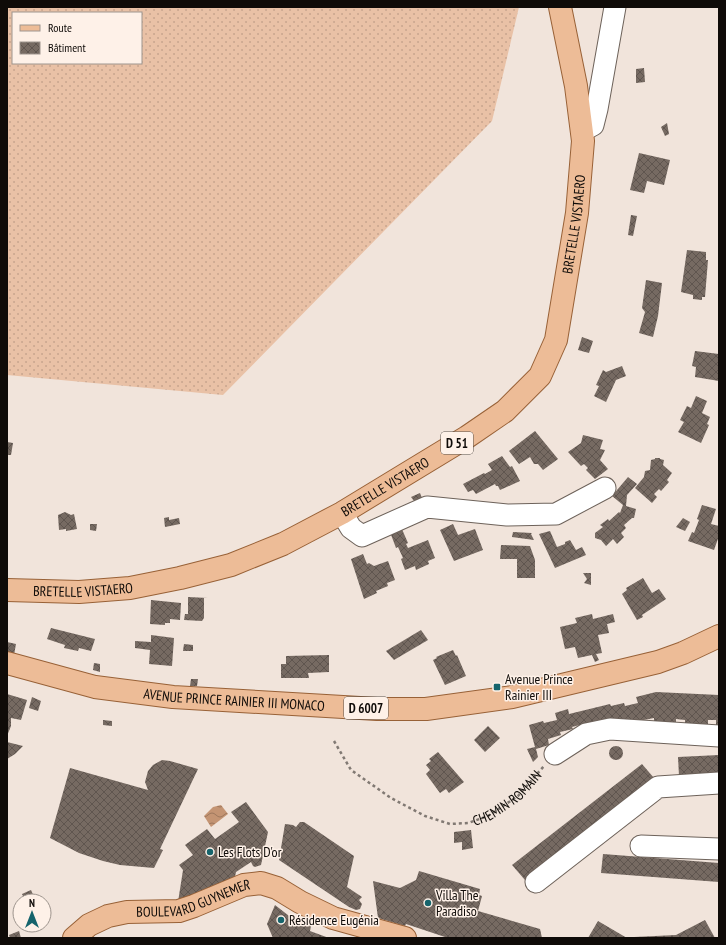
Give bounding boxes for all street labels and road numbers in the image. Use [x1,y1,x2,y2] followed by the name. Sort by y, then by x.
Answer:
[558,174,589,275] street label: BRETELLE VISTAERO
[441,432,473,454] road number: D 51
[338,453,433,520] street label: BRETELLE VISTAERO
[33,579,134,601] street label: BRETELLE VISTAERO
[142,684,326,715] street label: AVENUE PRINCE RAINIER III MONACO
[344,697,388,719] road number: D 6007
[470,767,545,830] street label: CHEMIN ROMAIN
[136,875,251,921] street label: BOULEVARD GUYNEMER

